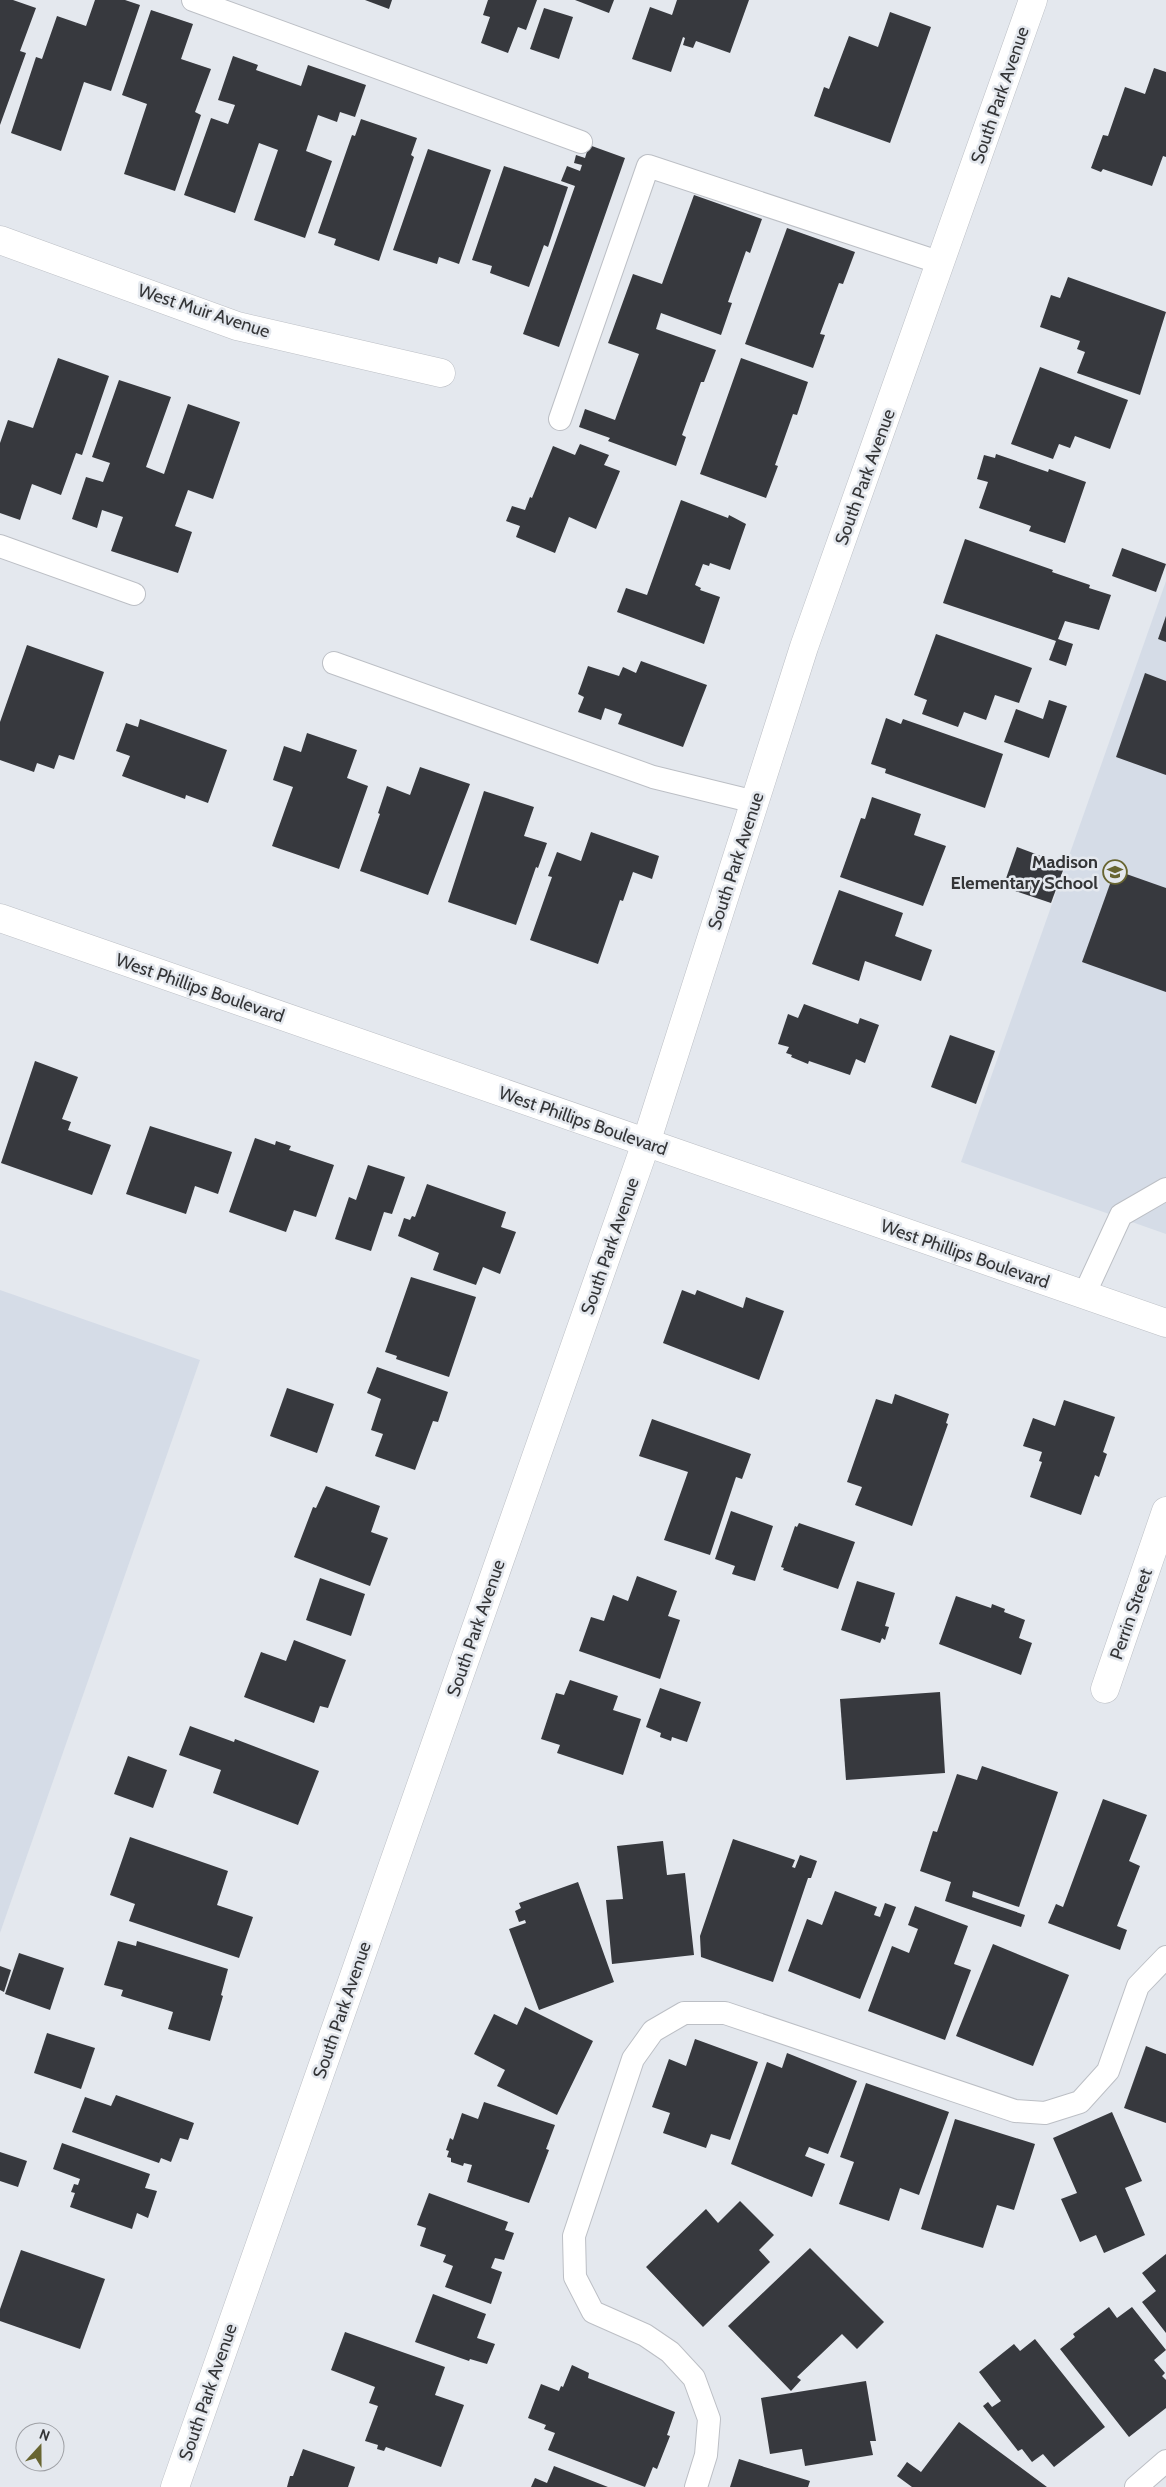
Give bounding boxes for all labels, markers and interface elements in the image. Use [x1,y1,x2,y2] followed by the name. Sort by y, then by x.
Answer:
[966,24,1034,166] street label: South Park Avenue
[135,279,273,343] street label: West Muir Avenue
[830,406,900,548] street label: South Park Avenue
[703,789,769,933] street label: South Park Avenue
[951,851,1098,894] place label: Madison Elementary School
[1102,859,1128,885] school or university icon: Madison Elementary School
[113,949,287,1027] street label: West Phillips Boulevard
[496,1082,670,1160] street label: West Phillips Boulevard
[576,1175,644,1317] street label: South Park Avenue
[878,1215,1052,1293] street label: West Phillips Boulevard
[442,1557,510,1699] street label: South Park Avenue
[1105,1566,1157,1662] street label: Perrin Street
[308,1939,376,2081] street label: South Park Avenue
[174,2321,242,2463] street label: South Park Avenue
[15,2422,65,2472] north arrow
[37,2425,53,2445] text: N

